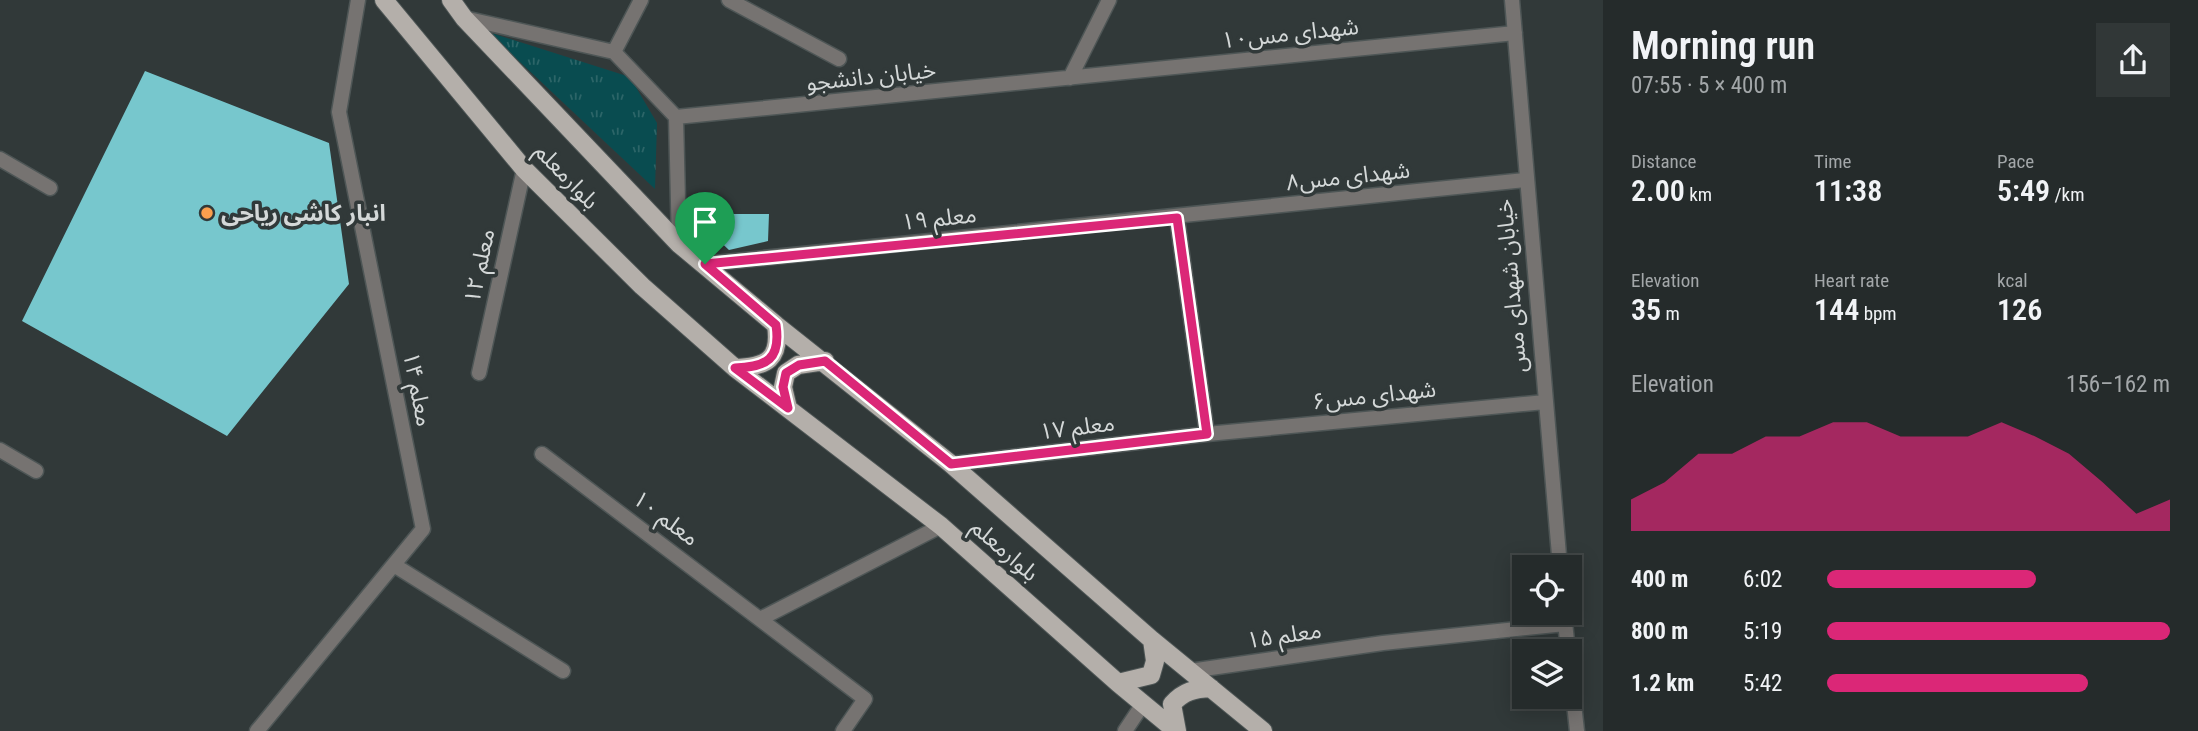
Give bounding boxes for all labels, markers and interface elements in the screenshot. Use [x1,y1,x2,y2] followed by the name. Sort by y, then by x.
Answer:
[1220,13,1360,54] street label: شهدای مس۱۰
[2096,23,2170,97] button: share
[1631,24,1815,68] text: Morning run
[805,56,937,97] street label: خیابان دانشجو
[1631,72,1787,99] text: 07:55 · 5 × 400 m
[527,138,604,217] street label: بلوارمعلم
[1631,150,1696,173] text: Distance
[1814,150,1851,173] text: Time
[1997,150,2034,173] text: Pace
[1285,157,1411,196] street label: شهدای مس۸
[1631,173,1685,208] text: 2.00
[1814,173,1882,208] text: 11:38
[1997,173,2050,208] text: 5:49
[1685,183,1712,206] text: km
[2050,183,2084,206] text: /km
[675,192,735,264] pin
[1490,198,1533,374] street label: خیابان شهدای مس
[221,200,386,227] place label: انبار کاشی ریاحی
[900,201,978,239] street label: معلم ۱۹
[686,203,724,241] icon: arrive
[199,205,215,221] marker: انبار کاشی ریاحی
[458,226,503,306] street label: معلم ۱۲
[1631,269,1699,292] text: Elevation
[1814,269,1889,292] text: Heart rate
[1997,269,2028,292] text: kcal
[1631,292,1661,327] text: 35
[1814,292,1859,327] text: 144
[1997,292,2042,327] text: 126
[1661,302,1680,325] text: m
[1859,302,1897,325] text: bpm
[394,349,438,429] street label: معلم ۱۴
[1631,371,1714,398] text: Elevation
[2066,371,2170,398] text: 156–162 m
[1311,376,1437,415] street label: شهدای مس۶
[1038,409,1117,448] street label: معلم ۱۷
[626,485,704,554] street label: معلم ۱۰
[963,514,1044,589] street label: بلوارمعلم
[1512,555,1582,709] map controls
[1512,555,1582,625] button: locate
[1631,566,1688,593] text: 400 m
[1743,566,1782,593] text: 6:02
[1245,617,1324,657] street label: معلم ۱۵
[1631,618,1688,645] text: 800 m
[1743,618,1782,645] text: 5:19
[1512,639,1582,709] button: layers
[1631,670,1694,697] text: 1.2 km
[1743,670,1782,697] text: 5:42

